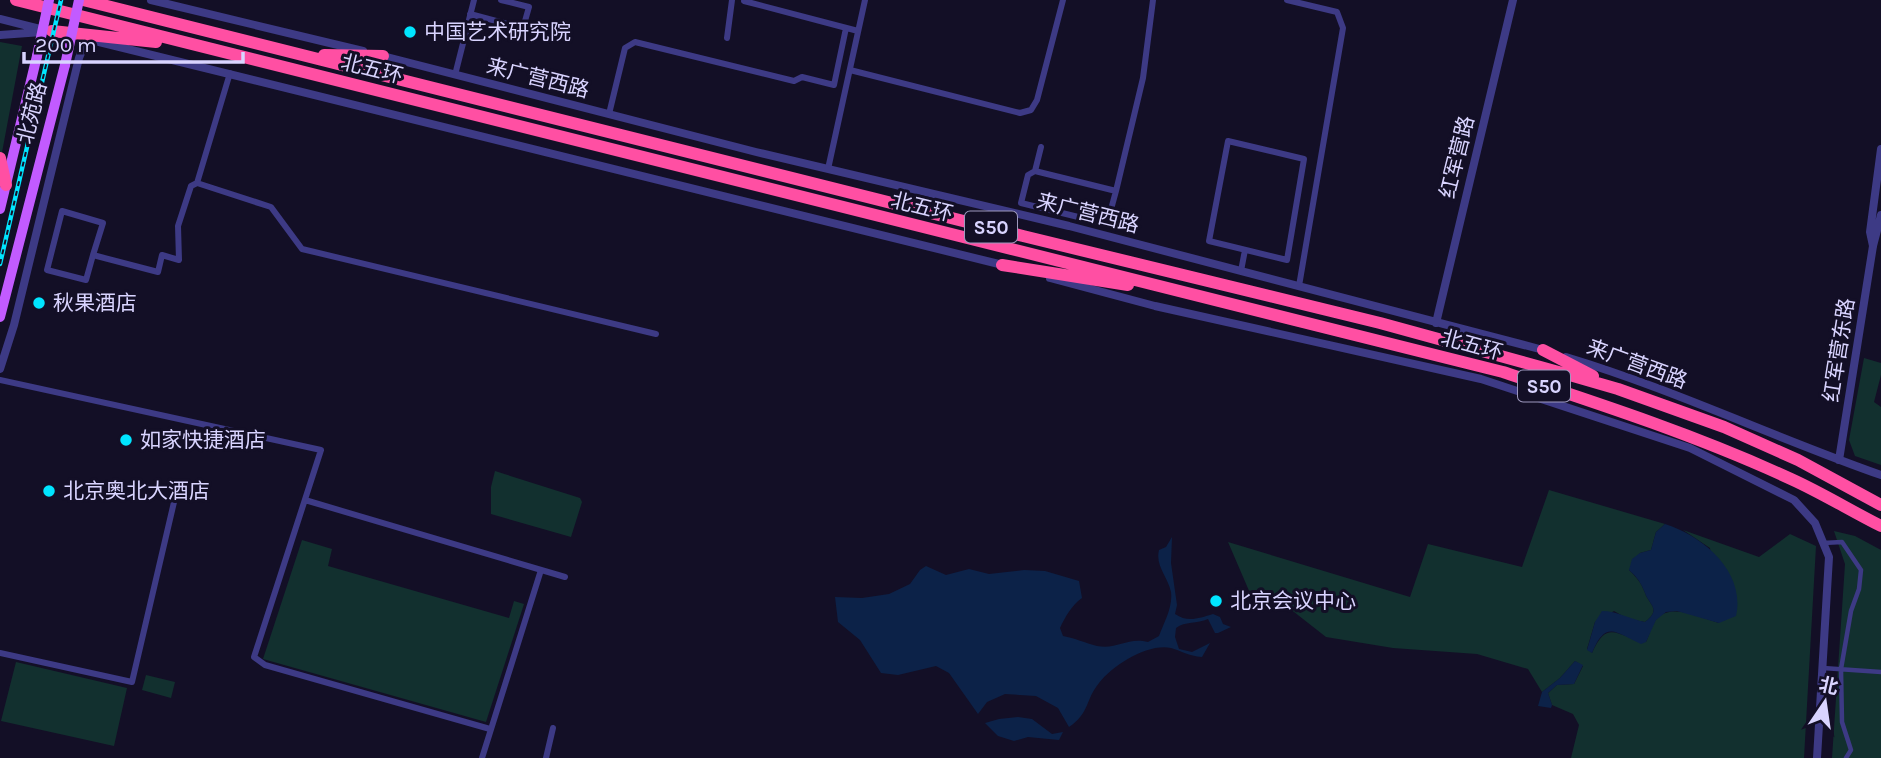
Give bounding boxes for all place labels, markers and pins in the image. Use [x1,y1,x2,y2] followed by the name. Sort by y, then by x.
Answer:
[424,20,571,44] place label: 中国艺术研究院
[402,24,418,40] marker: 中国艺术研究院
[53,291,137,315] place label: 秋果酒店
[31,295,47,311] marker: 秋果酒店
[140,428,266,452] place label: 如家快捷酒店
[118,432,134,448] marker: 如家快捷酒店
[63,479,210,503] place label: 北京奥北大酒店
[41,483,57,499] marker: 北京奥北大酒店
[1230,589,1356,613] place label: 北京会议中心
[1208,593,1224,609] marker: 北京会议中心

